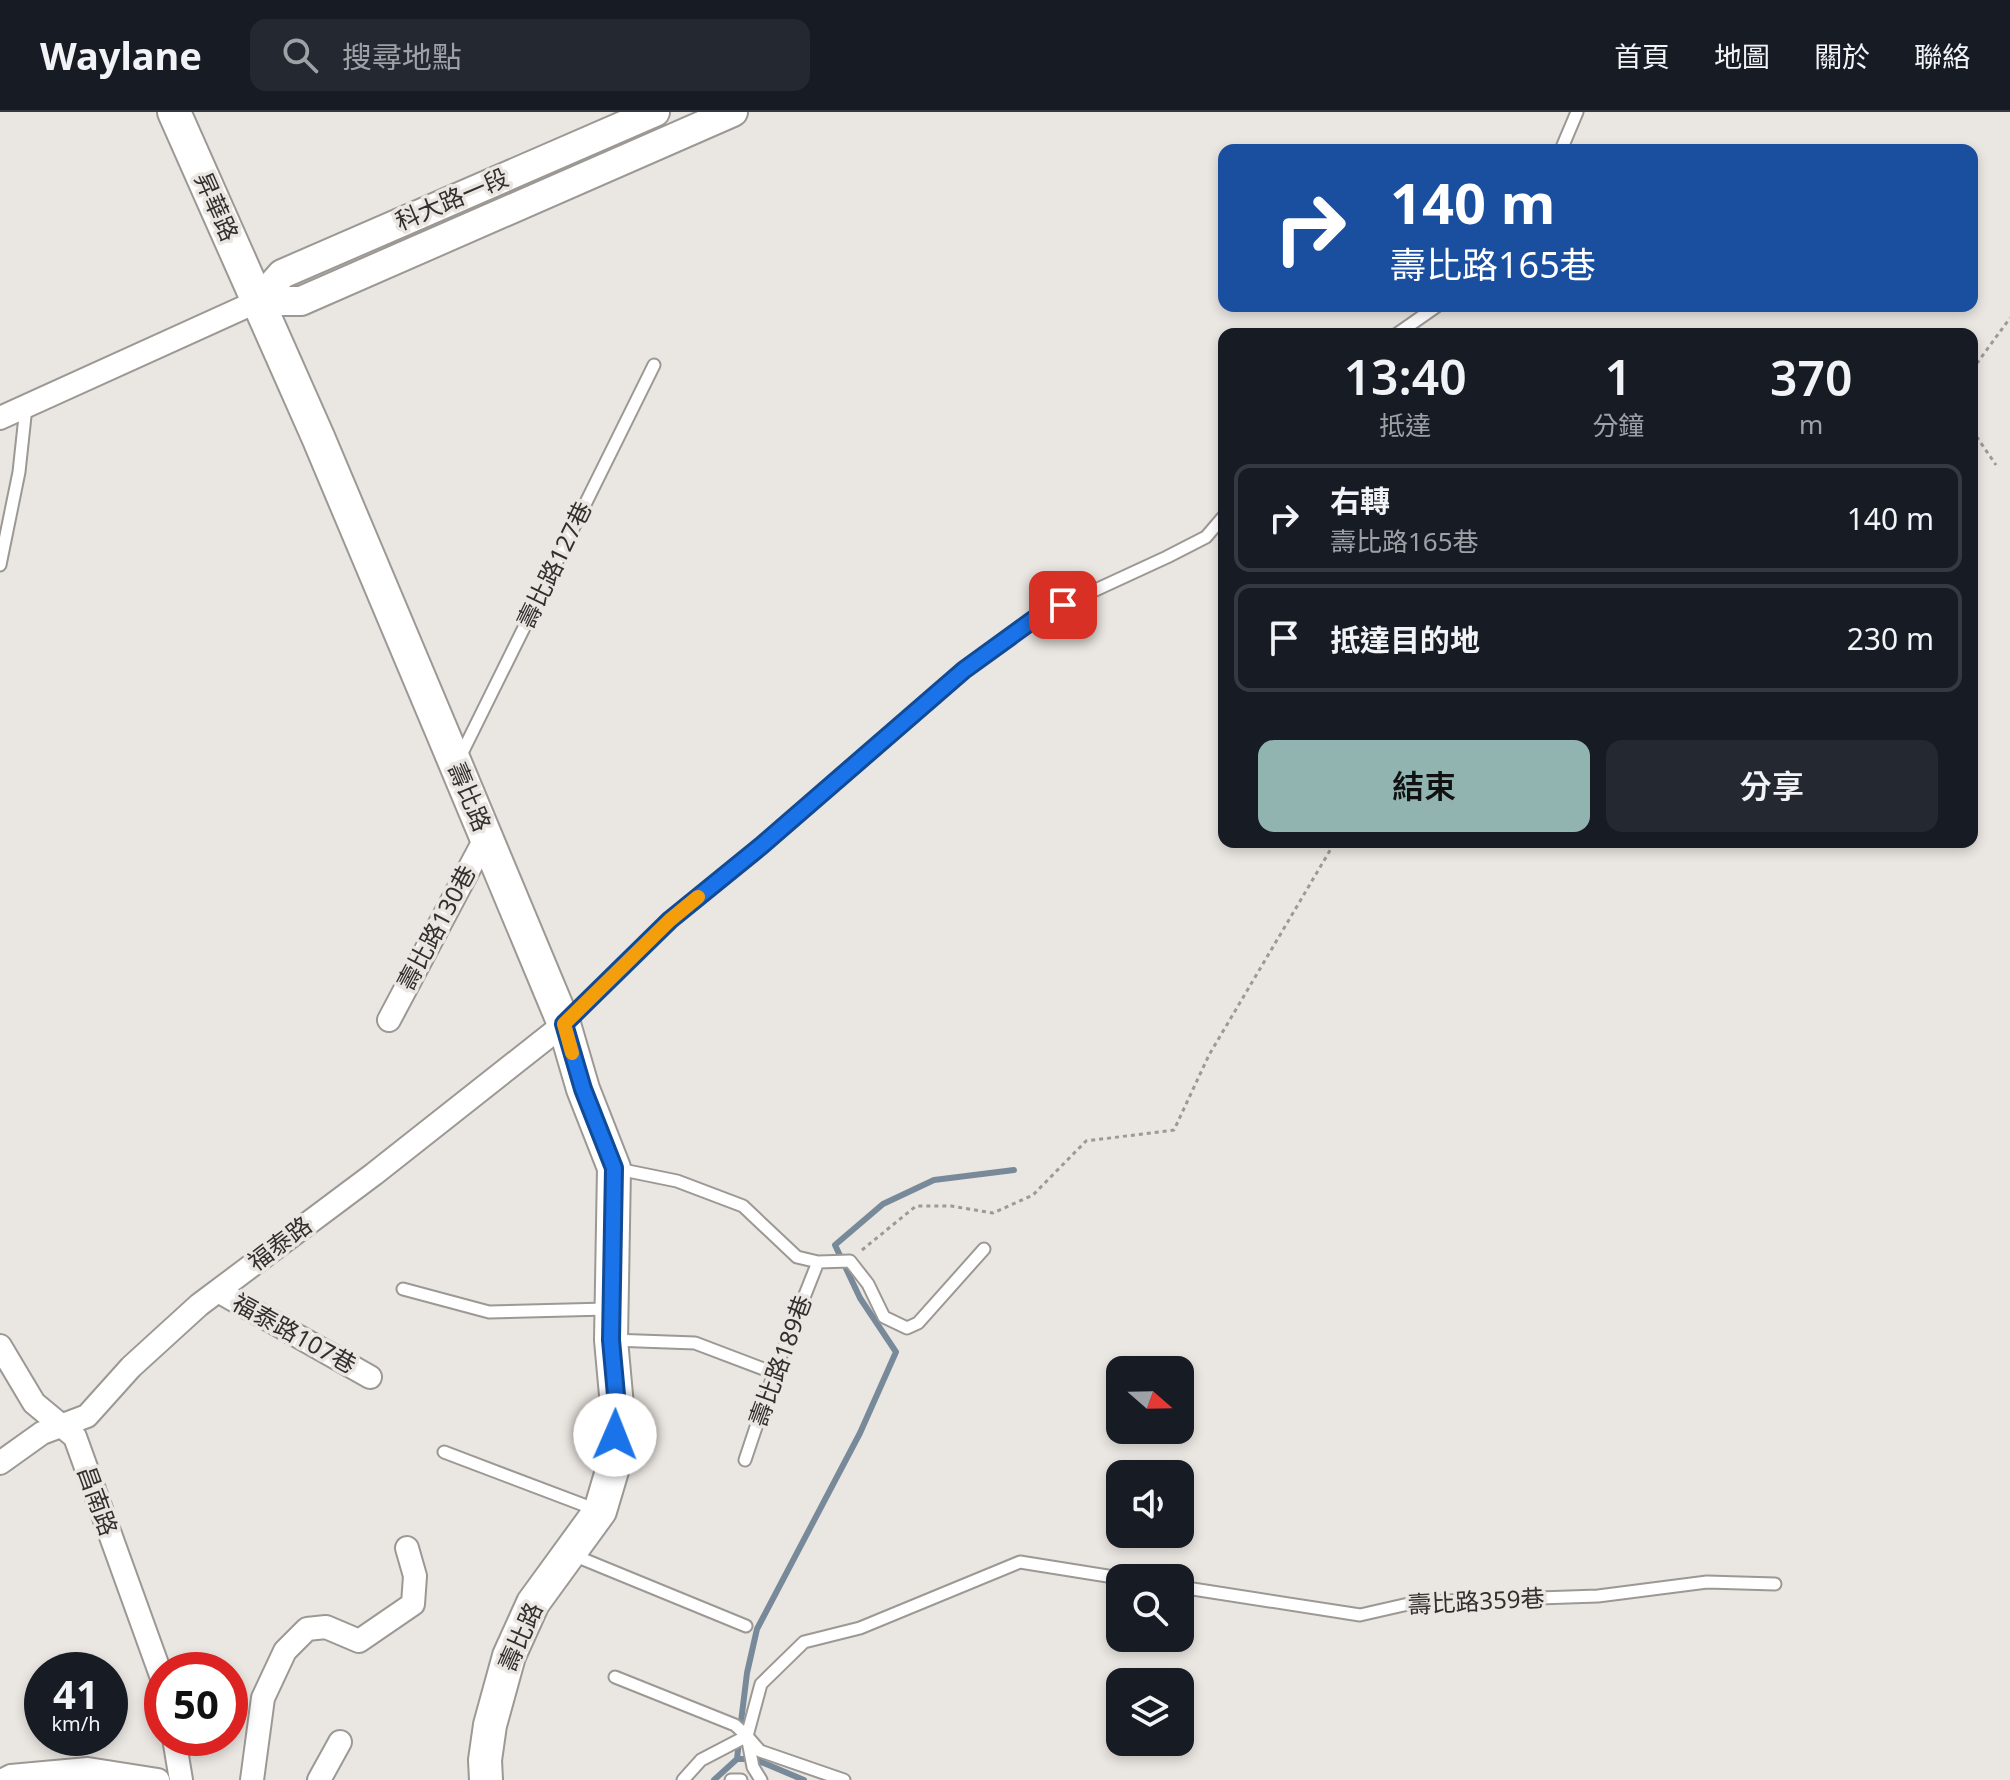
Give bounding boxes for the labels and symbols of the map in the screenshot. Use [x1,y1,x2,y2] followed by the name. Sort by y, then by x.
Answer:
[390,160,513,237] street label: 科大路一段
[188,167,247,246] street label: 昇華路
[509,495,599,633] street label: 壽比路127巷
[1029,571,1097,639] pin
[441,757,500,836] street label: 壽比路
[389,859,482,996] street label: 壽比路130巷
[240,1208,318,1278] street label: 福泰路
[227,1285,363,1380] street label: 福泰路107巷
[741,1290,819,1431] street label: 壽比路189巷
[1106,1356,1194,1444] north arrow
[573,1393,657,1477] position arrow
[71,1461,126,1540] street label: 昌南路
[1407,1580,1545,1621] street label: 壽比路359巷
[490,1597,549,1676] street label: 壽比路
[144,1652,248,1756] speed limit sign: 50

